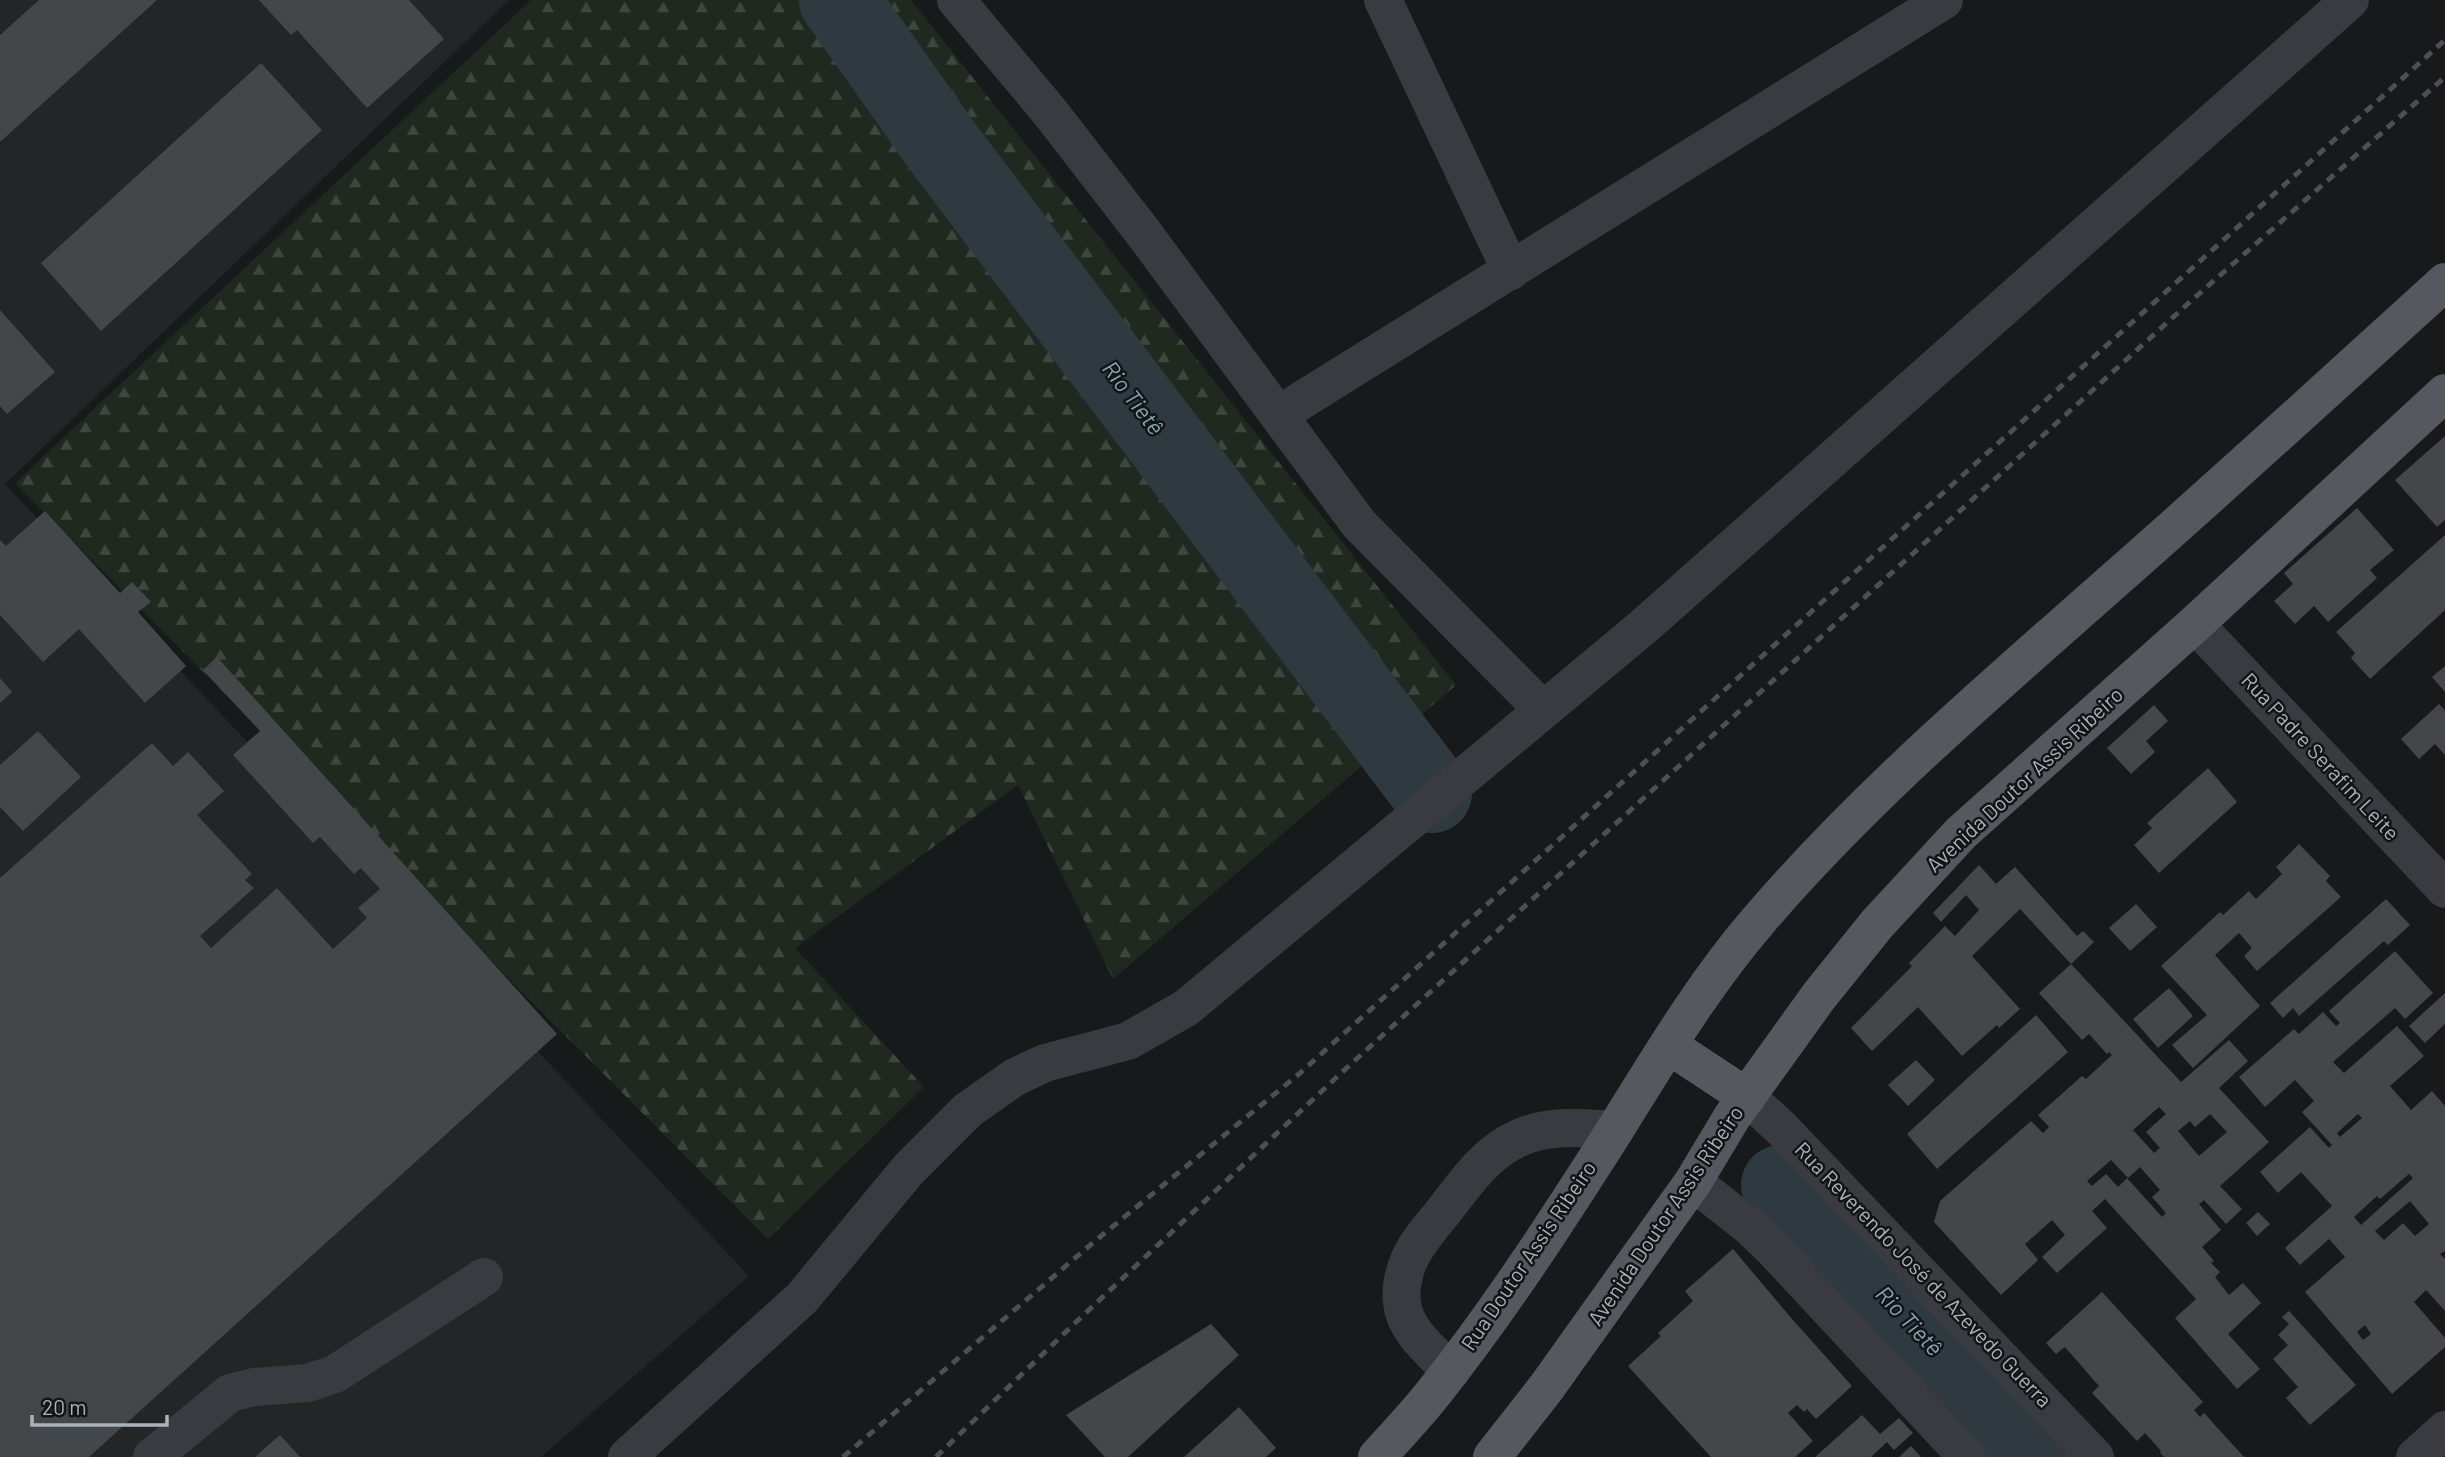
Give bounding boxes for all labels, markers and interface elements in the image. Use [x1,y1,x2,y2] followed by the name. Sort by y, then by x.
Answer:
[1097,355,1171,440] water label: Rio Tietê
[2237,667,2405,845] street label: Rua Padre Serafim Leite
[1920,681,2127,877] street label: Avenida Doutor Assis Ribeiro
[1582,1101,1748,1330] street label: Avenida Doutor Assis Ribeiro
[1790,1136,2058,1412] street label: Rua Reverendo José de Azevedo Guerra
[1455,1156,1600,1354] street label: Rua Doutor Assis Ribeiro
[1870,1280,1949,1361] water label: Rio Tietê
[32,1384,166,1428] scale bar
[42,1394,87,1419] text: 20 m

